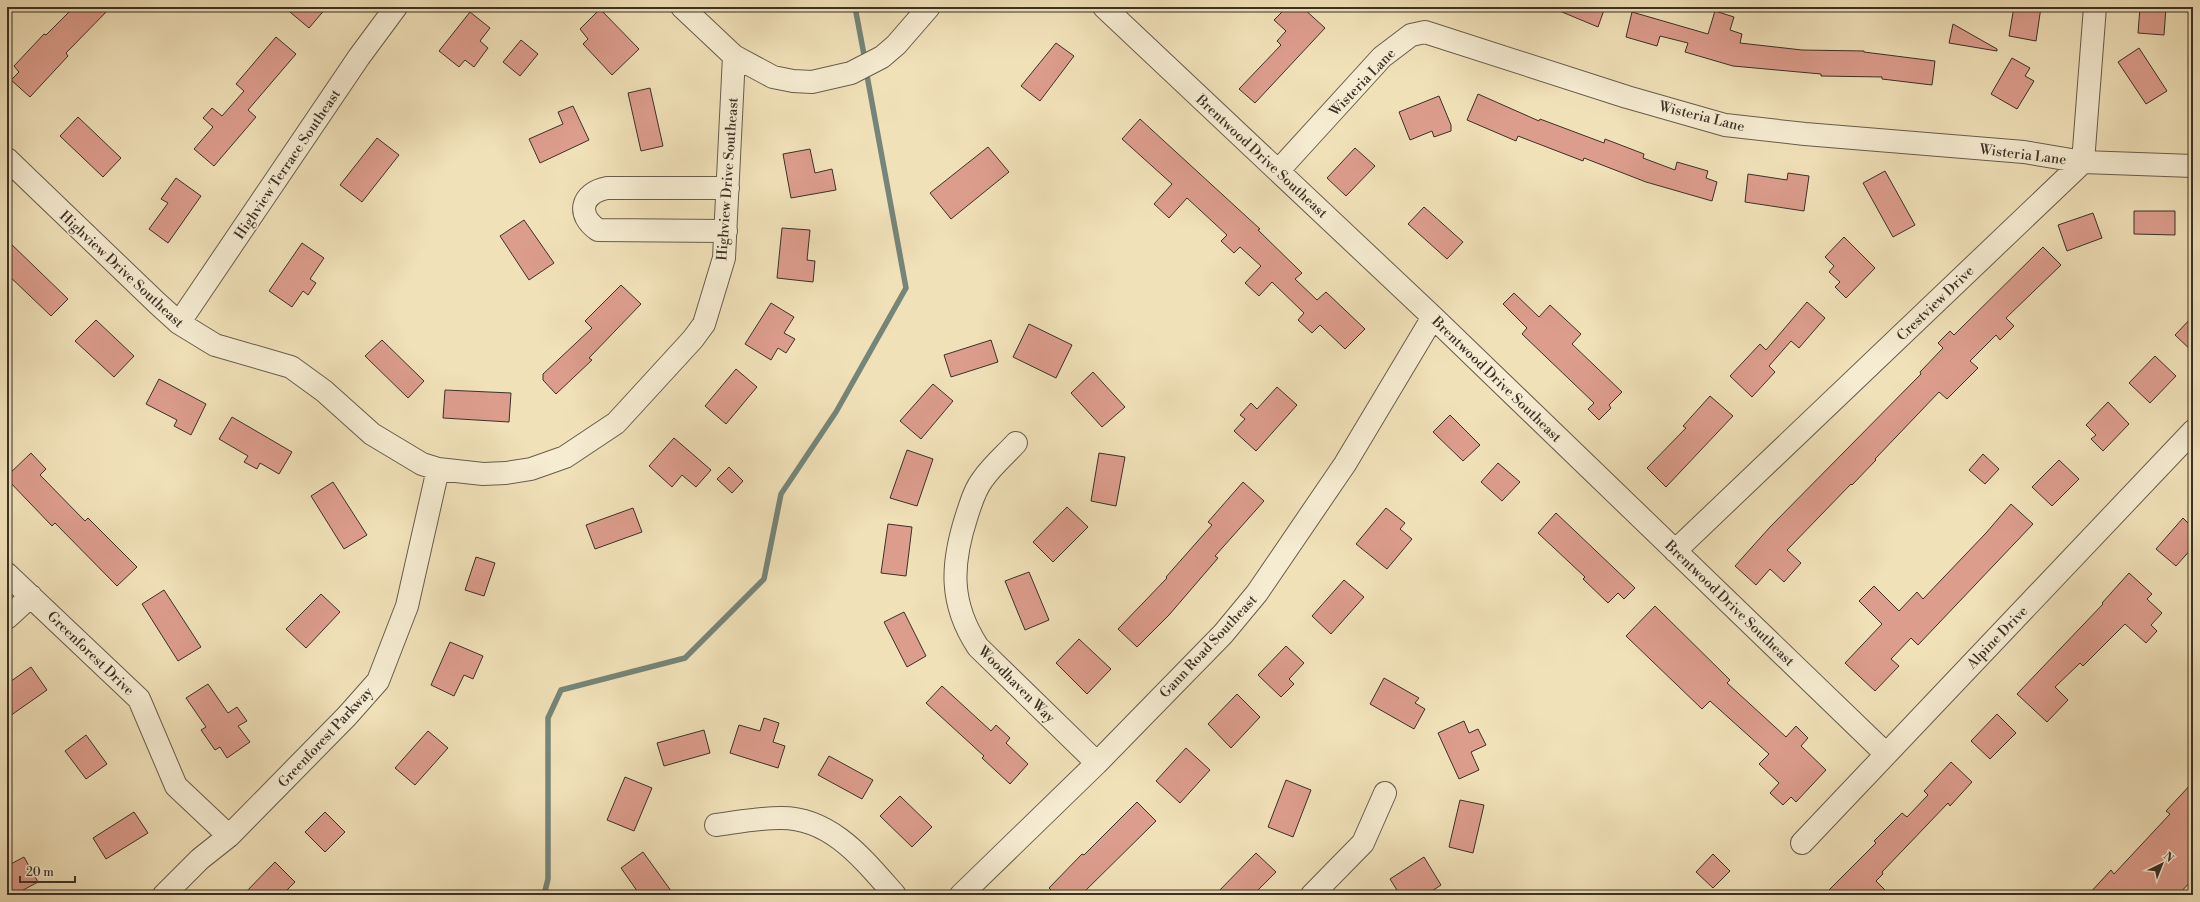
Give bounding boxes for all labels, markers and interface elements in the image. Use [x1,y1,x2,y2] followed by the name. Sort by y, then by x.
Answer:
[1325,45,1400,121] street label: Wisteria Lane
[231,86,345,243] street label: Highview Terrace Southeast
[1191,90,1331,222] street label: Brentwood Drive Southeast
[713,97,743,261] street label: Highview Drive Southeast
[1656,97,1746,136] street label: Wisteria Lane
[1977,141,2067,169] street label: Wisteria Lane
[55,207,187,332] street label: Highview Drive Southeast
[1893,262,1978,345] street label: Crestview Drive
[1427,312,1565,446] street label: Brentwood Drive Southeast
[1660,536,1798,670] street label: Brentwood Drive Southeast
[1156,591,1261,702] street label: Gann Road Southeast
[1963,603,2032,674] street label: Alpine Drive
[43,608,138,700] street label: Greenforest Drive
[973,642,1059,727] street label: Woodhaven Way
[274,683,377,792] street label: Greenforest Parkway
[2142,844,2182,884] north arrow
[2160,849,2176,866] text: N
[20,858,75,884] scale bar
[26,865,54,880] text: 20 m

